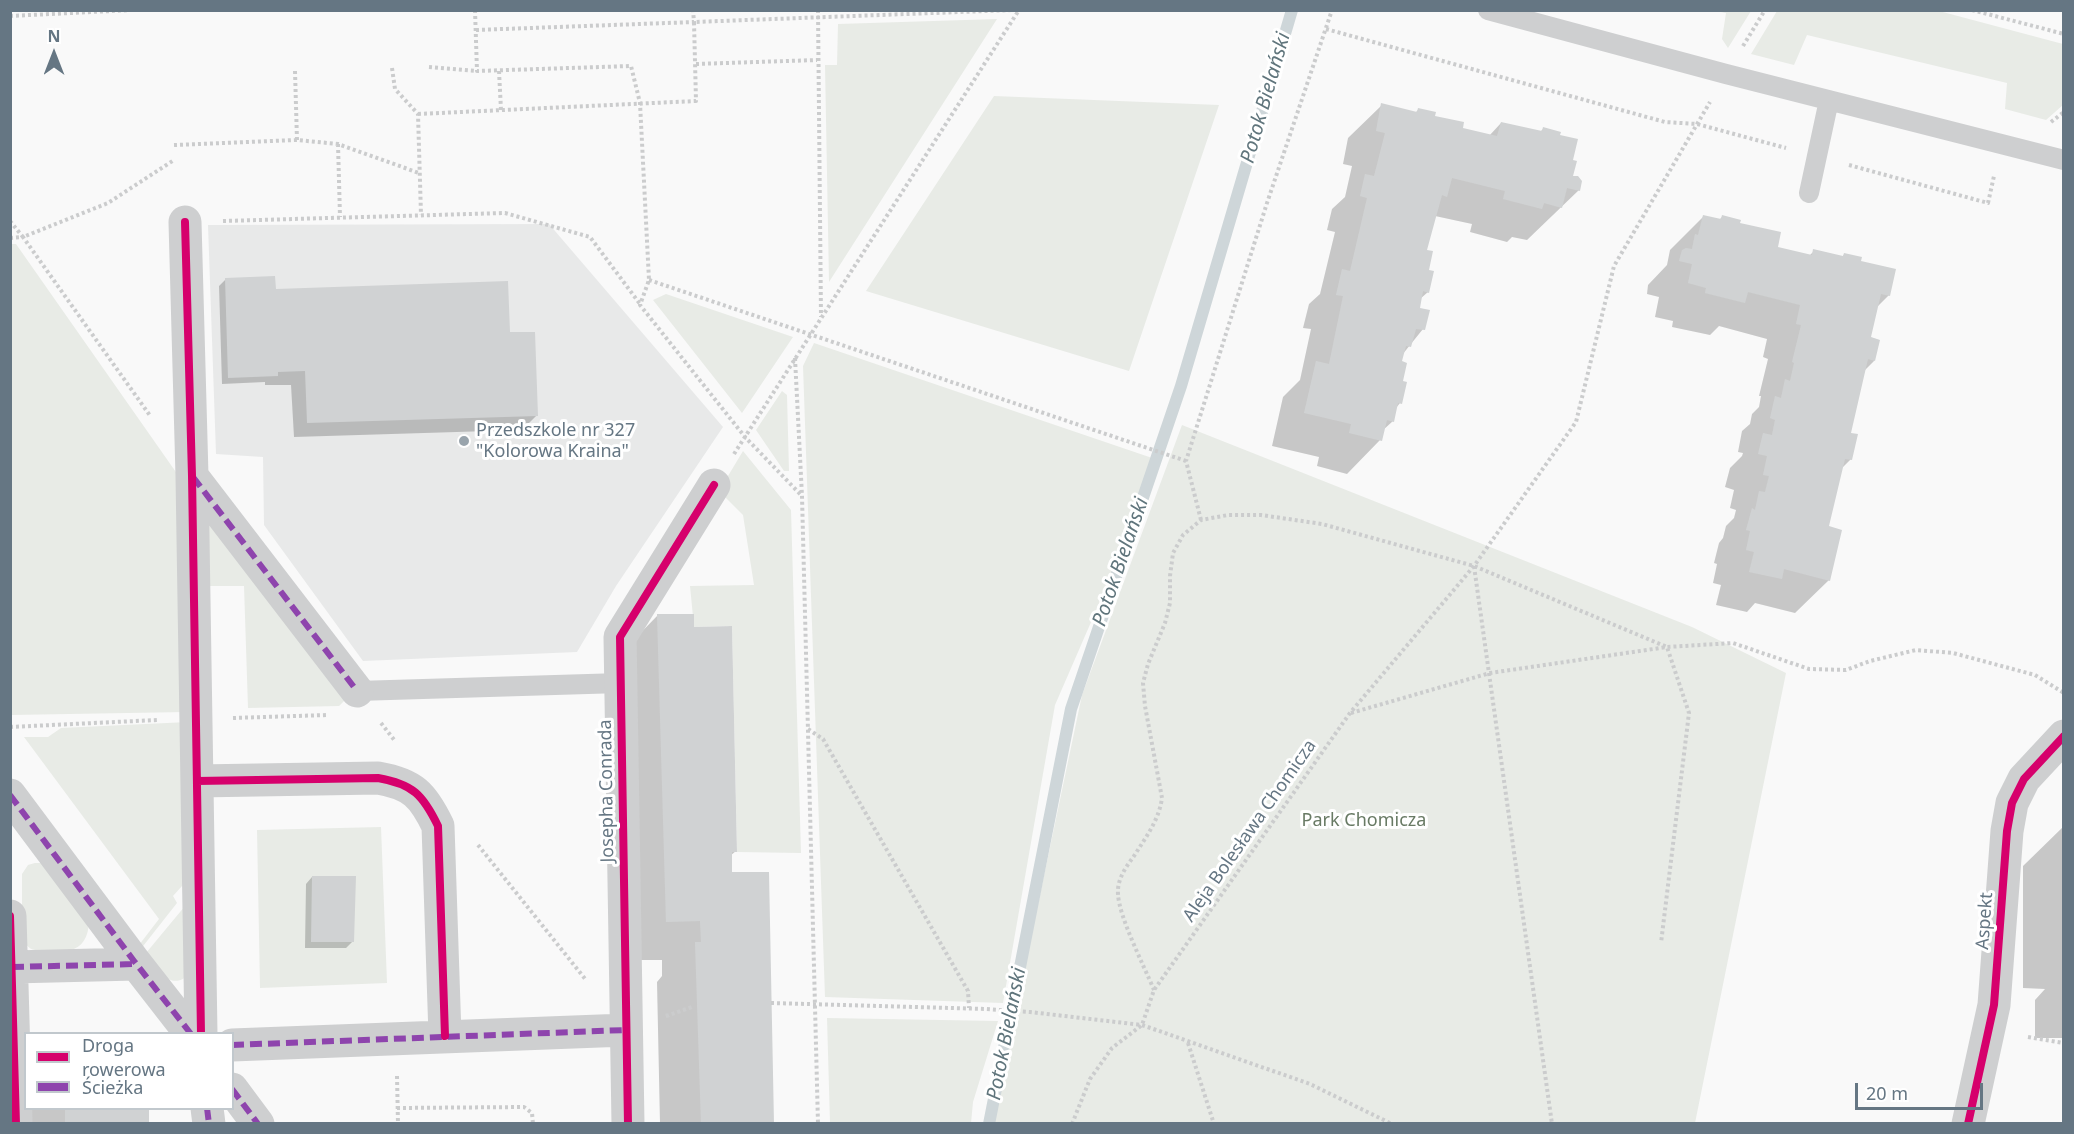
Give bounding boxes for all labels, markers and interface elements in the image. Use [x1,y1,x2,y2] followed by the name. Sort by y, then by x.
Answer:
[24,24,84,84] north arrow
[47,25,61,47] text: N
[1236,30,1296,166] water label: Potok Bielański
[476,420,635,462] place label: Przedszkole nr 327 "Kolorowa Kraina"
[457,434,471,448] marker: Przedszkole nr 327 "Kolorowa Kraina"
[1088,494,1154,630] water label: Potok Bielański
[595,719,619,863] street label: Josepha Conrada
[1179,736,1321,926] street label: Aleja Bolesława Chomicza
[1302,810,1426,832] park label: Park Chomicza
[1972,892,1998,950] street label: Aspekt
[982,966,1032,1102] water label: Potok Bielański
[24,1032,234,1110] legend
[82,1033,166,1081] text: Droga rowerowa
[1858,1071,1986,1109] scale bar
[82,1075,143,1099] text: Ścieżka
[1866,1081,1908,1105] text: 20 m

